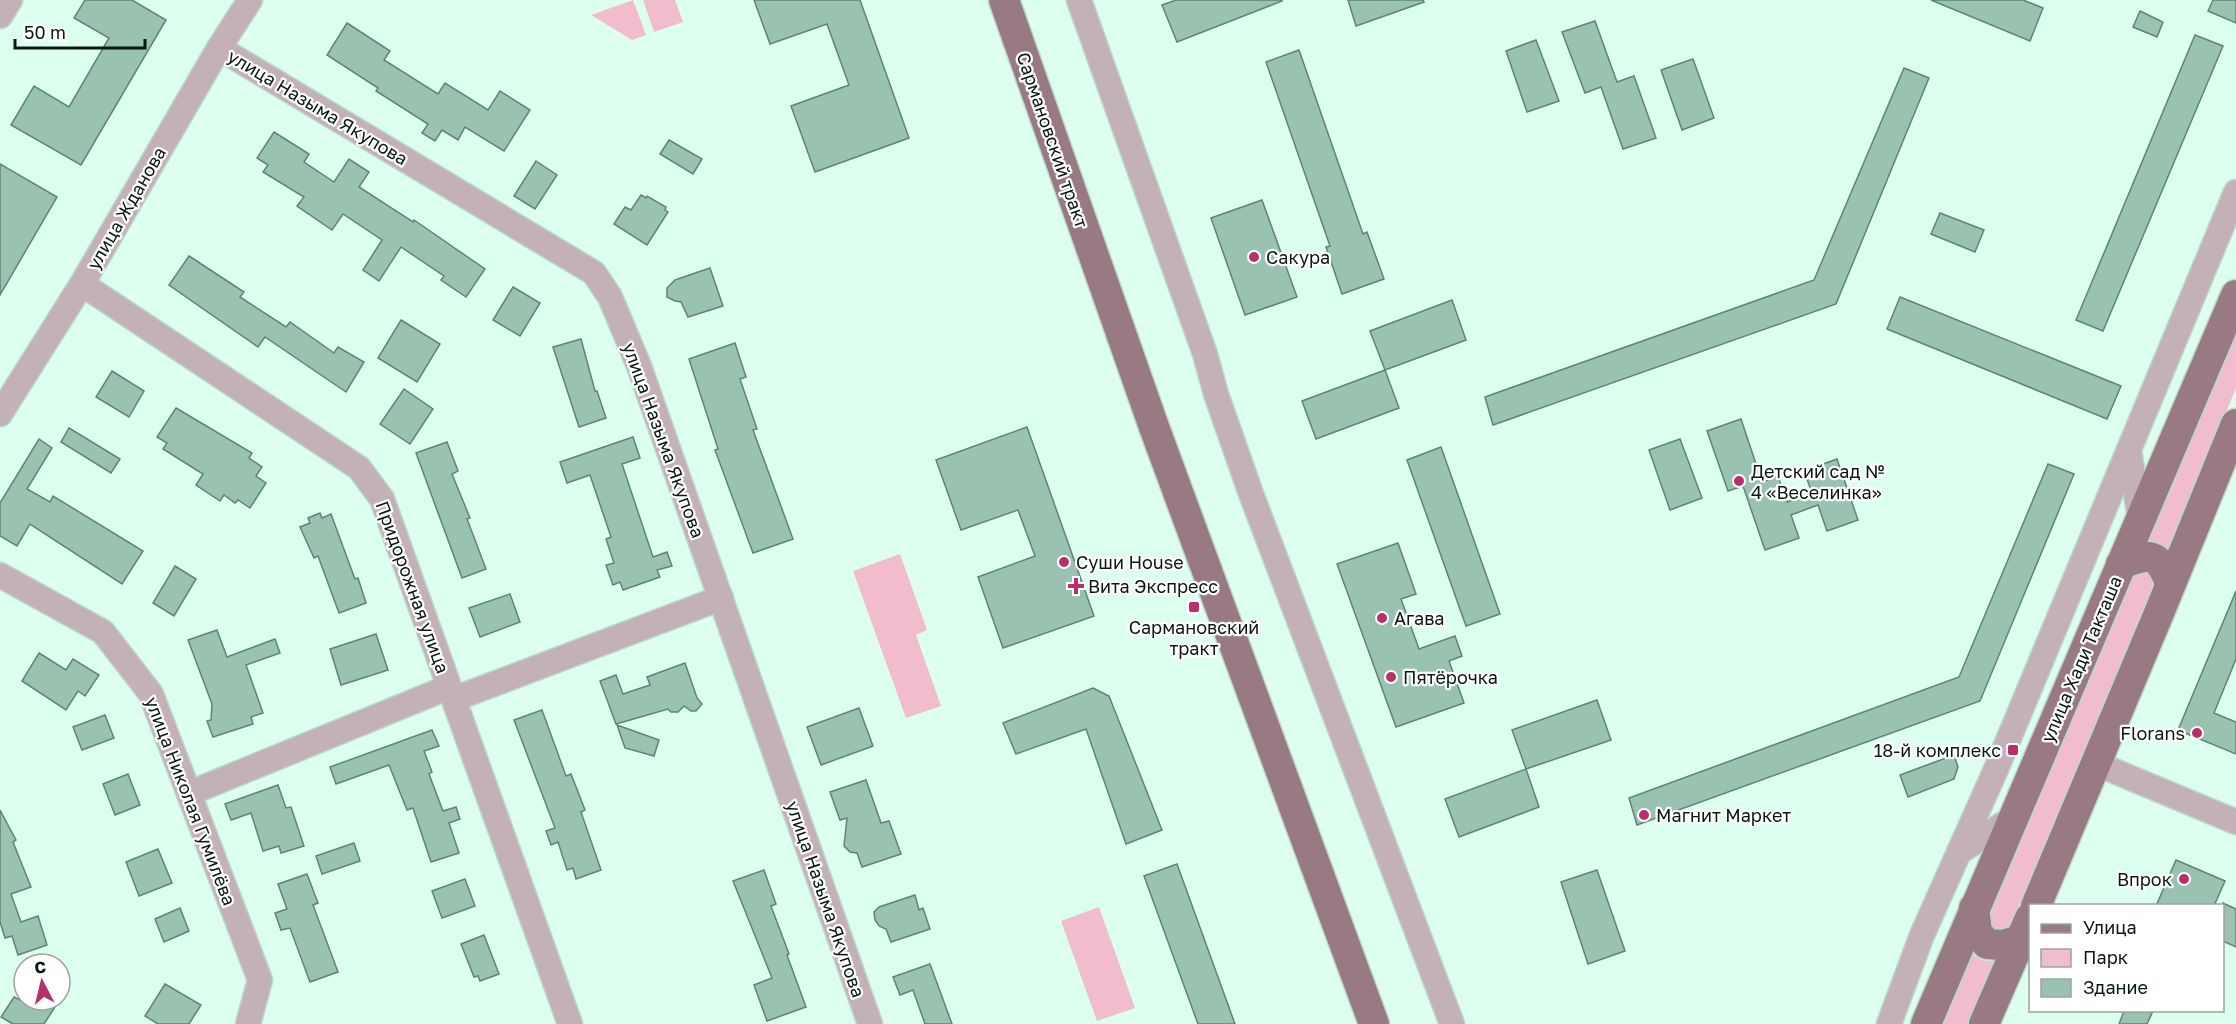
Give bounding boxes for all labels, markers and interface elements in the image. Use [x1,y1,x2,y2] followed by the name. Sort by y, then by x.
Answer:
[15,12,146,50] scale bar
[24,21,66,43] text: 50 m
[224,44,412,170] street label: улица Назыма Якупова
[1013,49,1093,231] street label: Сармановский тракт
[82,143,170,273] street label: улица Жданова
[1266,246,1330,268] place label: Сакура
[1247,250,1261,264] marker: Сакура
[618,339,710,541] street label: улица Назыма Якупова
[1751,460,1885,503] place label: Детский сад № 4 «Веселинка»
[1732,474,1746,488] marker: Детский сад № 4 «Веселинка»
[372,498,454,676] street label: Придорожная улица
[1076,551,1184,573] place label: Суши House
[1057,555,1071,569] marker: Суши House
[2036,572,2126,746] street label: улица Хади Такташа
[1088,575,1218,597] place label: Вита Экспресс
[1069,579,1083,593] marker: Вита Экспресс
[1187,600,1201,614] marker: Сармановский тракт
[1394,607,1445,629] place label: Агава
[1375,611,1389,625] marker: Агава
[1129,616,1259,659] place label: Сармановский тракт
[1403,666,1498,688] place label: Пятёрочка
[1384,670,1398,684] marker: Пятёрочка
[141,693,241,909] street label: улица Николая Гумилёва
[2120,722,2185,744] place label: Florans
[2190,726,2204,740] marker: Florans
[1874,739,2001,761] place label: 18-й комплекс
[2006,743,2020,757] marker: 18-й комплекс
[782,798,870,1000] street label: улица Назыма Якупова
[1656,804,1791,826] place label: Магнит Маркет
[1637,808,1651,822] marker: Магнит Маркет
[2117,868,2172,890] place label: Впрок
[2177,872,2191,886] marker: Впрок
[2029,904,2224,1012] legend
[2083,916,2137,938] text: Улица
[2083,946,2128,968] text: Парк
[12,952,72,1012] north arrow
[33,956,47,978] text: С
[2083,976,2148,998] text: Здание

